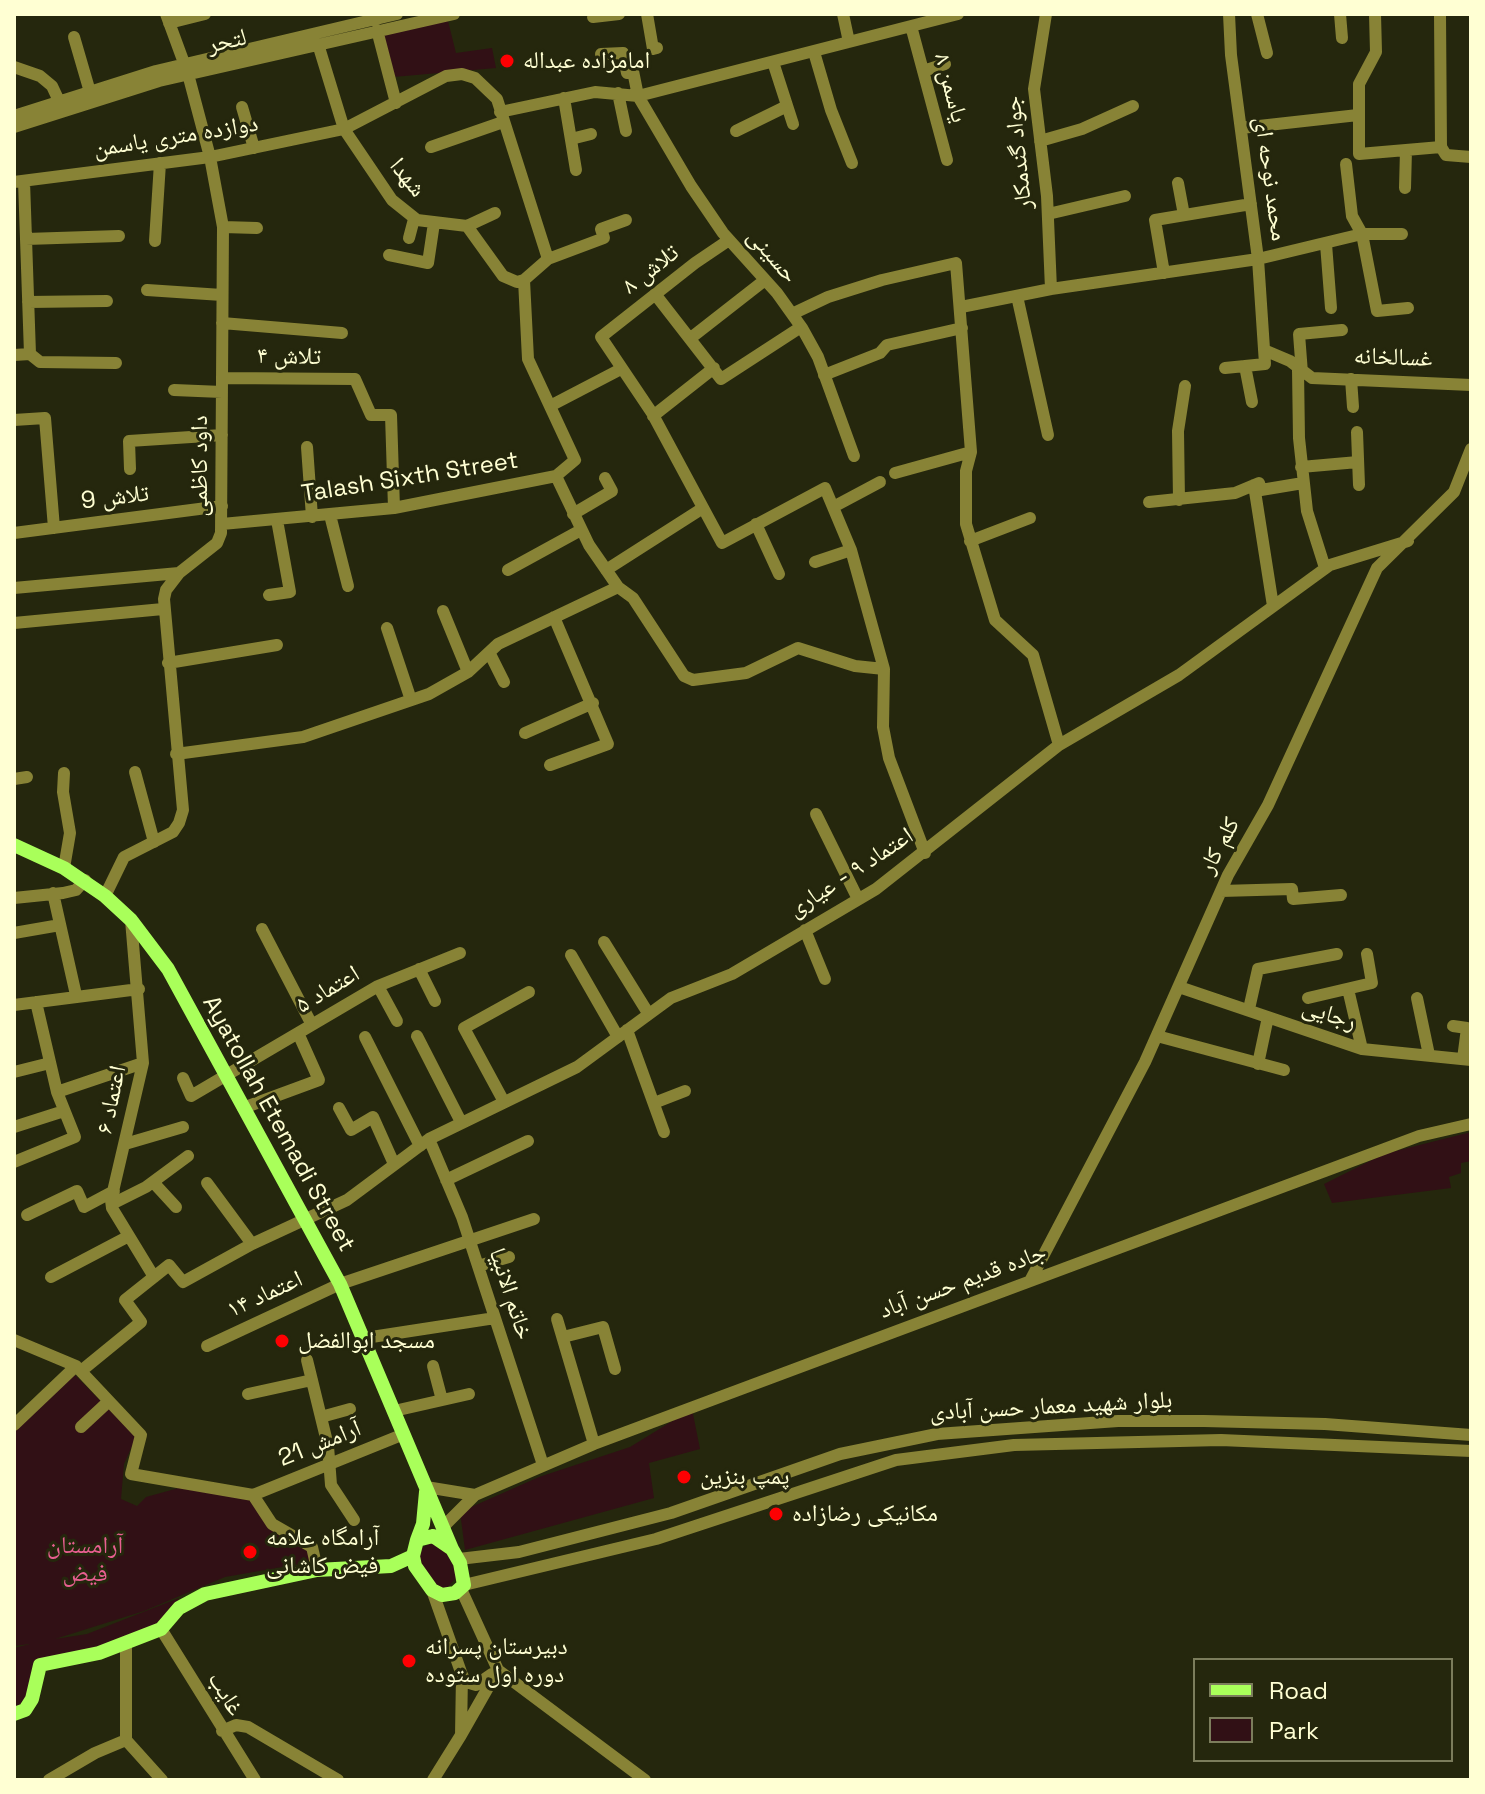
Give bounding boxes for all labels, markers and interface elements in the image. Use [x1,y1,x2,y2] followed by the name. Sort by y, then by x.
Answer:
[205,24,249,60] street label: لتحر
[523,47,650,75] place label: امامزاده عبداله
[927,50,973,126] street label: یاسمن ۸
[498,52,516,70] marker: امامزاده عبداله
[999,95,1039,211] street label: جواد گندمکار
[92,110,260,164] street label: دوازده متری یاسمن
[1247,115,1293,243] street label: محمد نوحه ای
[383,153,431,203] street label: شهدا
[740,223,804,289] street label: حسینی
[617,239,685,301] street label: تلاش ۸
[257,342,321,372] street label: تلاش ۴
[1353,342,1433,374] street label: غسالخانه
[186,415,214,517] street label: داود کاظمی
[300,447,520,509] street label: Talash Sixth Street
[79,480,151,516] street label: تلاش 9
[1193,813,1247,879] street label: کلم کار
[783,822,919,924] street label: اعتماد ۹ - عیاری
[291,960,365,1020] street label: اعتماد ۵
[196,991,360,1257] street label: Ayatollah Etemadi Street
[1298,993,1360,1037] street label: رجایی
[91,1063,133,1137] street label: اعتماد ۶
[876,1238,1050,1326] street label: جاده قدیم حسن آباد
[482,1244,538,1344] street label: خاتم الانبیا
[223,1265,307,1325] street label: اعتماد ۱۴
[298,1327,435,1355] place label: مسجد ابوالفضل
[273,1332,291,1350] marker: مسجد ابوالفضل
[929,1386,1173,1428] street label: بلوار شهید معمار حسن آبادی
[274,1414,366,1474] street label: آرامش 21
[700,1463,789,1491] place label: پمپ بنزین
[675,1468,693,1486] marker: پمپ بنزین
[792,1500,938,1528] place label: مکانیکی رضازاده
[767,1505,785,1523] marker: مکانیکی رضازاده
[266,1524,379,1580] place label: آرامگاه علامه فیض کاشانی
[47,1532,123,1588] park label: آرامستان فیض
[241,1543,259,1561] marker: آرامگاه علامه فیض کاشانی
[425,1633,568,1689] place label: دبیرستان پسرانه دوره اول ستوده
[400,1652,418,1670] marker: دبیرستان پسرانه دوره اول ستوده
[1193,1658,1453,1762] legend
[201,1667,249,1721] street label: غایب
[1269,1675,1328,1706] text: Road
[1269,1715,1319,1746] text: Park

